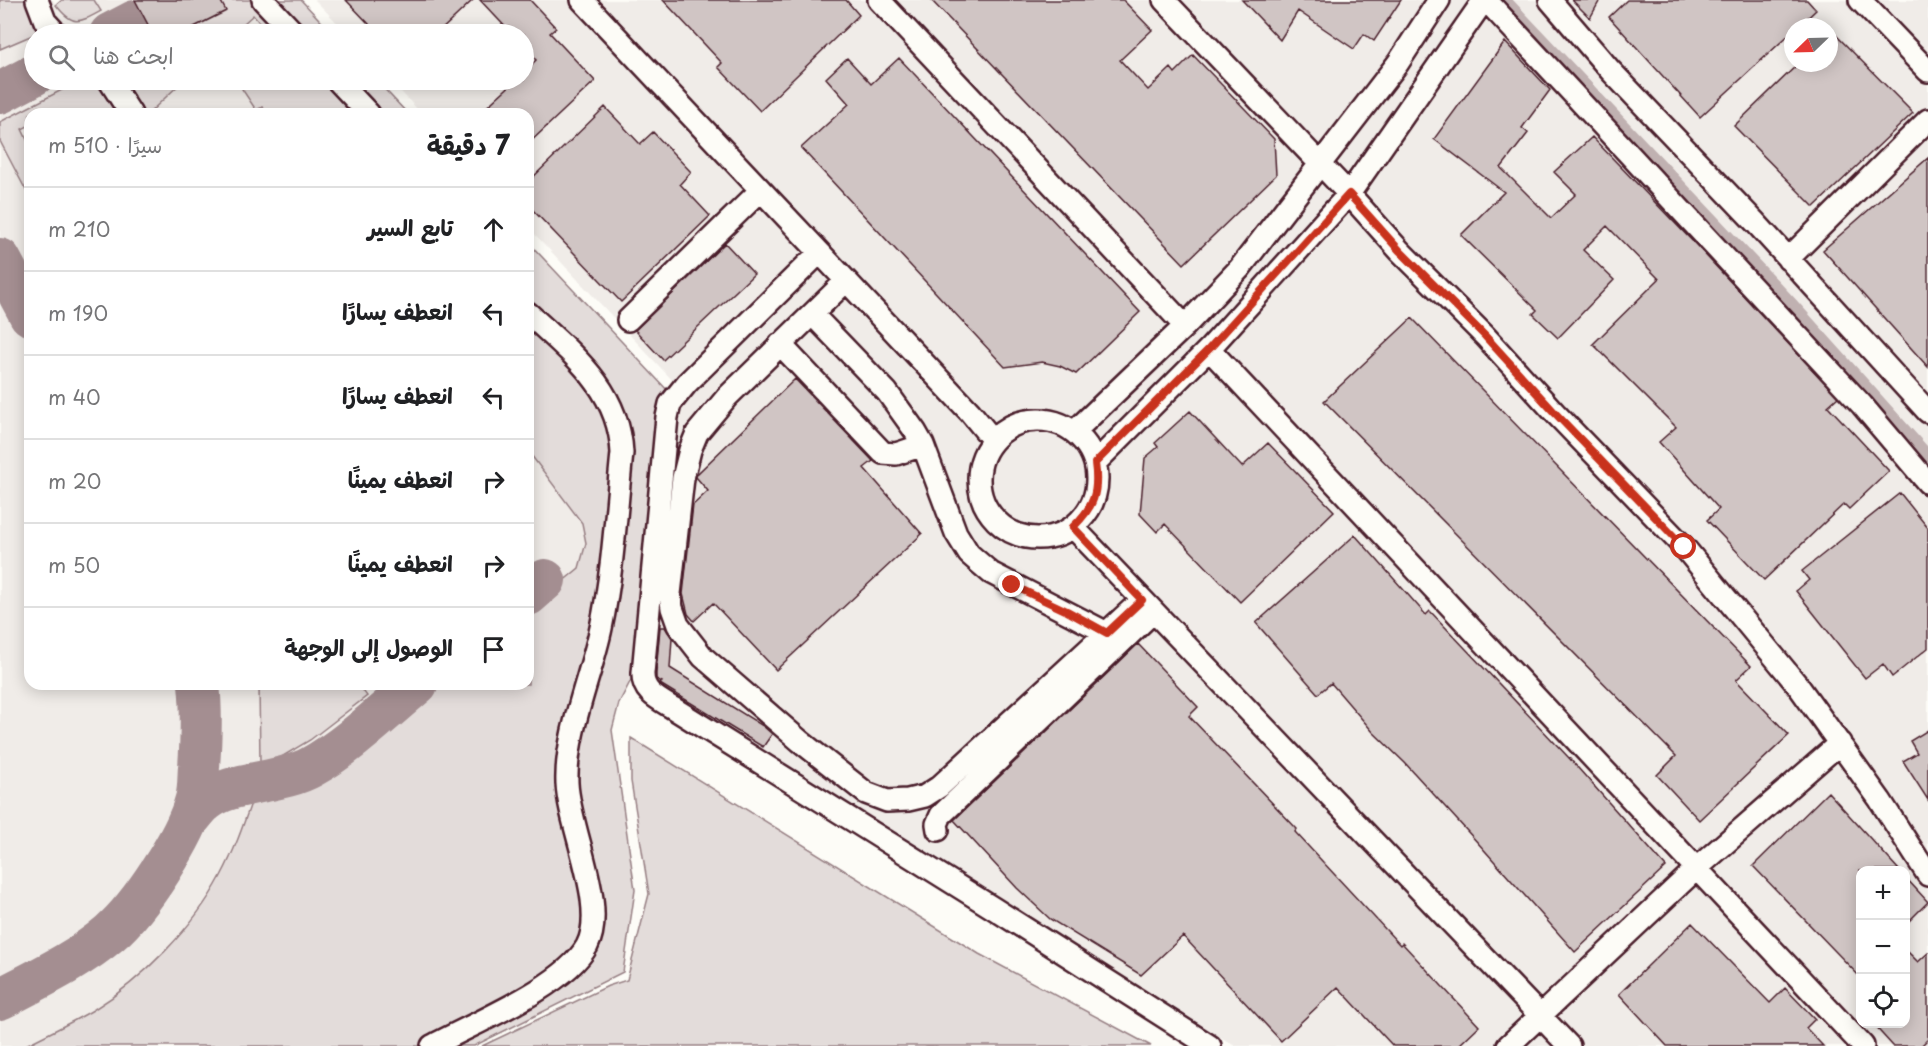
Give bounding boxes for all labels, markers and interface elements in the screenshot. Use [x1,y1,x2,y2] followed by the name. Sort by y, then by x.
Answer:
[1784,18,1838,72] north arrow
[24,24,534,90] search box
[93,38,174,71] text: ابحث هنا
[45,41,78,74] icon: search
[427,125,510,164] text: 7 دقيقة
[48,130,162,160] text: سيرًا · 510 m
[368,210,453,243] text: تابع السير
[477,213,510,246] icon: ahead
[48,214,110,244] text: 210 m
[342,294,453,327] text: انعطف يسارًا
[477,297,510,330] icon: left
[48,298,108,328] text: 190 m
[342,378,453,411] text: انعطف يسارًا
[477,381,510,414] icon: left
[48,382,101,412] text: 40 m
[348,462,453,495] text: انعطف يمينًا
[477,465,510,498] icon: right
[48,466,101,496] text: 20 m
[1670,533,1696,559] route start
[348,546,453,579] text: انعطف يمينًا
[477,549,510,582] icon: right
[48,550,100,580] text: 50 m
[998,571,1024,597] route end
[284,630,453,663] text: الوصول إلى الوجهة
[477,633,510,666] icon: arrive
[1856,866,1910,1028] map controls
[1856,866,1910,920] button: +
[1856,920,1910,974] button: −
[1856,974,1910,1028] button: locate

